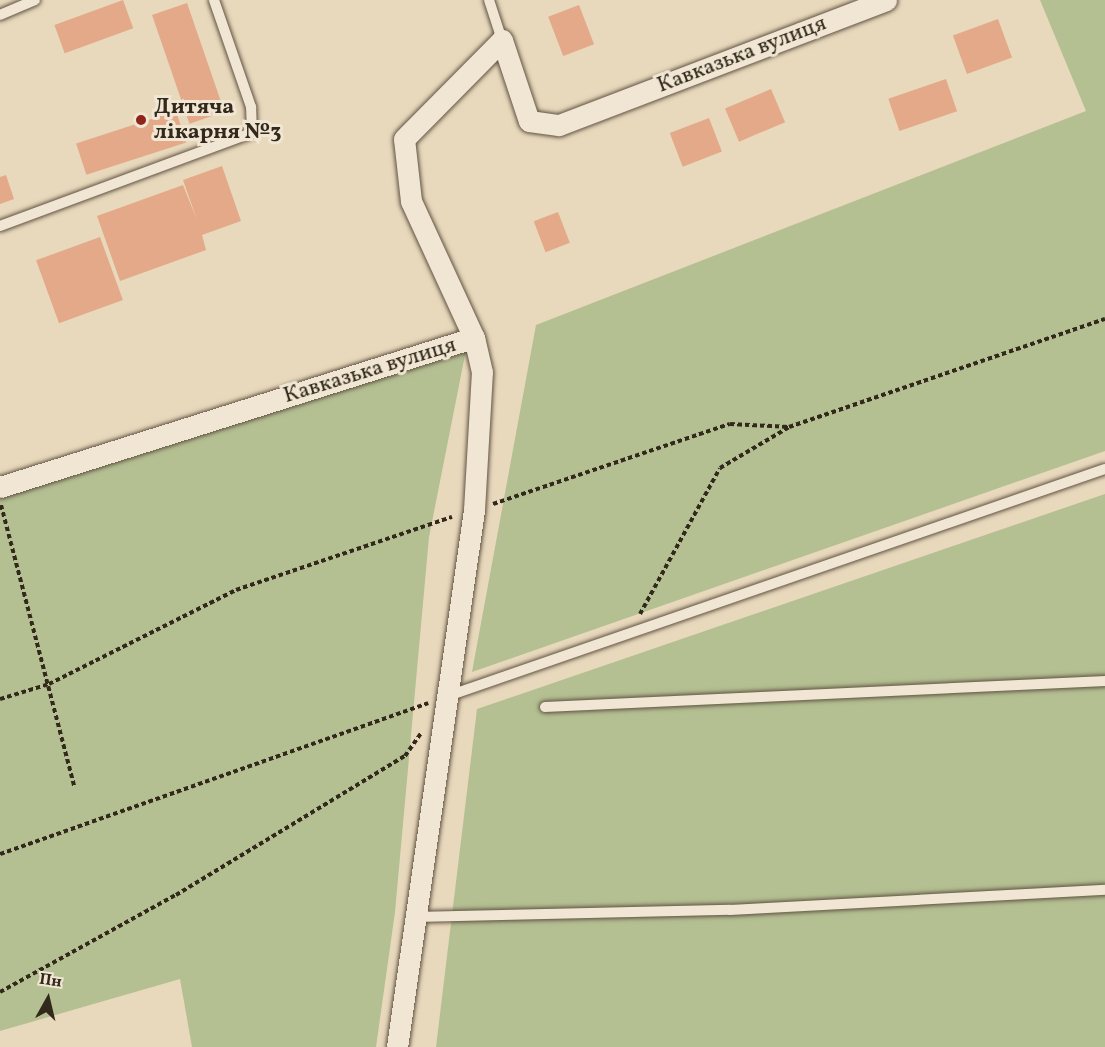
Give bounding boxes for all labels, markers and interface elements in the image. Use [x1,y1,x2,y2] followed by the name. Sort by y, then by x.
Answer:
[654,11,830,99] street label: Кавказька вулиця
[154,94,282,146] place label: Дитяча лікарня №3
[132,111,150,129] marker: Дитяча лікарня №3
[281,332,459,410] street label: Кавказька вулиця
[18,969,78,1029] north arrow
[38,969,63,994] text: Пн

